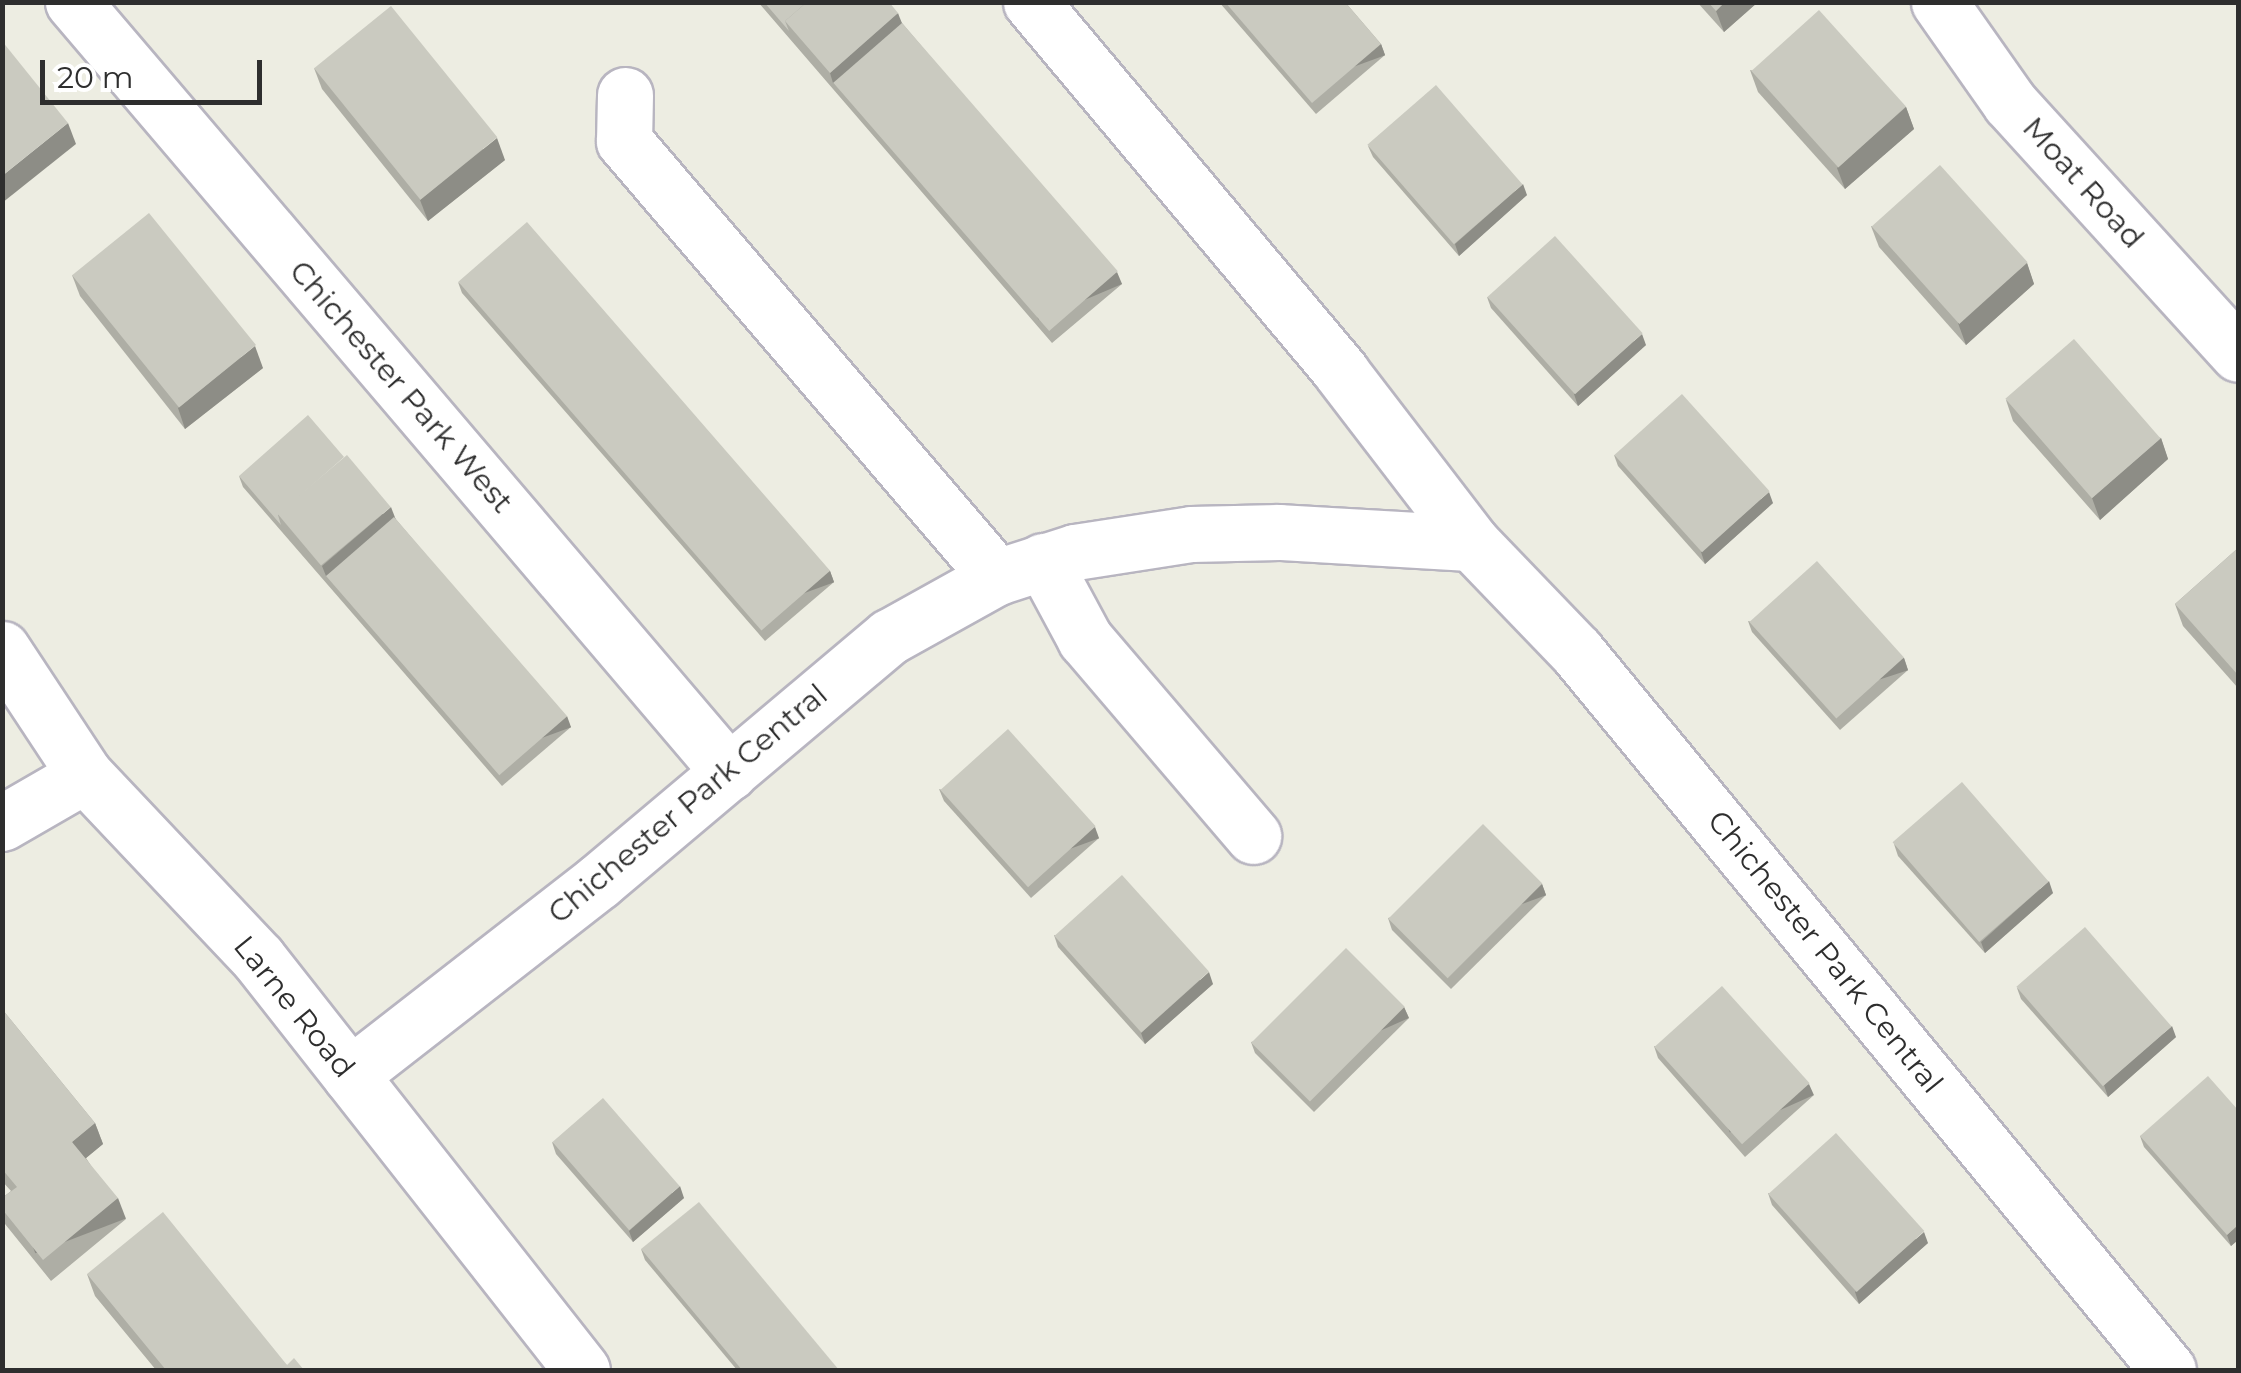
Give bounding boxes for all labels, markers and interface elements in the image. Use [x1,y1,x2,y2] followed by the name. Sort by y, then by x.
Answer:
[45,40,268,102] scale bar
[57,59,134,96] text: 20 m
[2015,110,2151,256] street label: Moat Road
[282,254,520,520] street label: Chichester Park West
[541,677,835,931] street label: Chichester Park Central
[1700,803,1950,1101] street label: Chichester Park Central
[226,929,362,1085] street label: Larne Road

